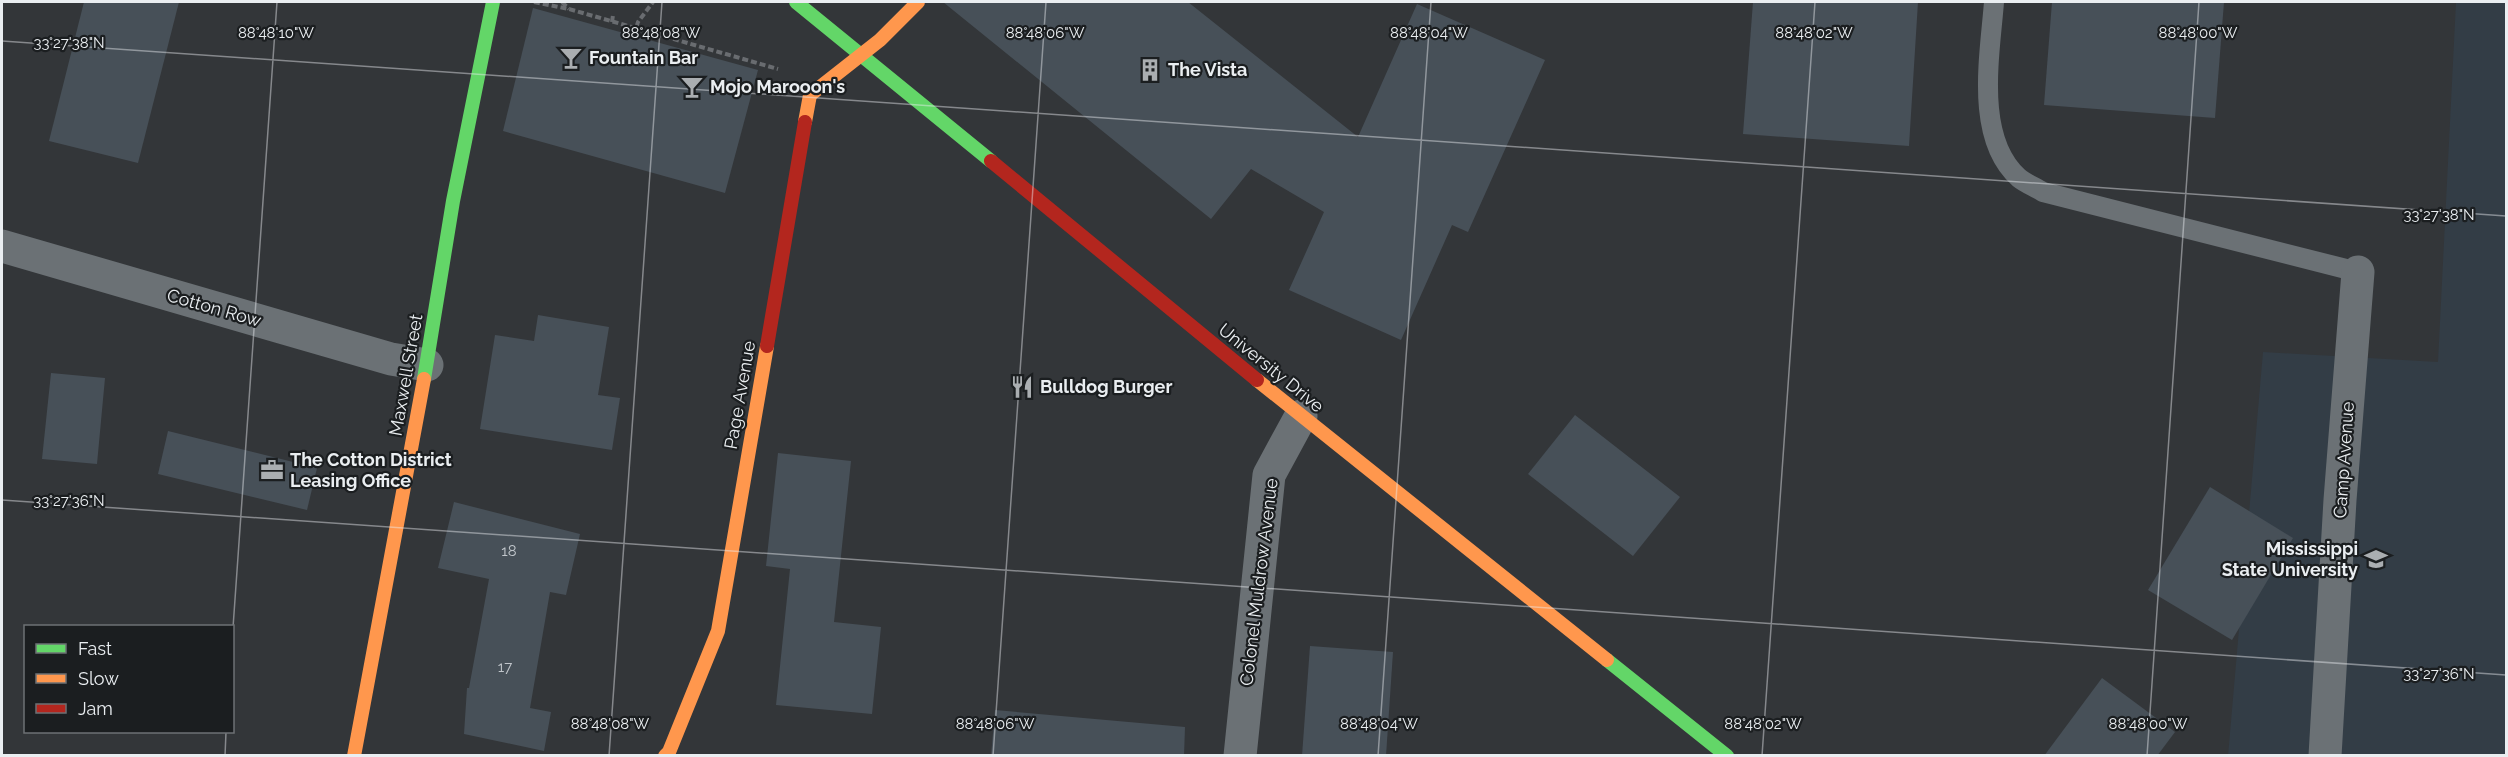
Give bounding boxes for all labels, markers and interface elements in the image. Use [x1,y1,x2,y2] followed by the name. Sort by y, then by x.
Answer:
[238,24,314,42] text: 88°48'10"W
[622,24,701,42] text: 88°48'08"W
[1006,24,1085,42] text: 88°48'06"W
[1390,24,1468,42] text: 88°48'04"W
[1775,24,1853,42] text: 88°48'02"W
[2159,24,2238,42] text: 88°48'00"W
[33,34,105,52] text: 33°27'38"N
[558,45,584,71] bar icon: Fountain Bar
[589,47,698,68] place label: Fountain Bar
[1137,57,1163,83] building icon: The Vista
[1168,59,1247,80] place label: The Vista
[679,74,705,100] bar icon: Mojo Marooon's
[710,76,845,97] place label: Mojo Marooon's
[2403,206,2475,224] text: 33°27'38"N
[165,284,264,331] street label: Cotton Row
[384,312,427,437] street label: Maxwell Street
[1214,319,1329,417] street label: University Drive
[720,339,759,451] street label: Page Avenue
[1009,374,1035,400] restaurant icon: Bulldog Burger
[1040,376,1172,397] place label: Bulldog Burger
[2329,400,2358,519] street label: Camp Avenue
[290,449,452,491] place label: The Cotton District Leasing Office
[259,457,285,483] office icon: The Cotton District Leasing Office
[1235,477,1282,687] street label: Colonel Muldrow Avenue
[33,492,105,510] text: 33°27'36"N
[2222,538,2358,580] place label: Mississippi State University
[501,542,517,560] house number: 18
[2363,546,2389,572] school or university icon: Mississippi State University
[24,625,234,733] legend
[78,638,112,659] text: Fast
[498,658,512,676] house number: 17
[2403,665,2475,683] text: 33°27'36"N
[78,668,119,689] text: Slow
[78,698,113,719] text: Jam
[571,715,650,733] text: 88°48'08"W
[956,715,1035,733] text: 88°48'06"W
[1340,715,1418,733] text: 88°48'04"W
[1724,715,1802,733] text: 88°48'02"W
[2109,715,2188,733] text: 88°48'00"W

